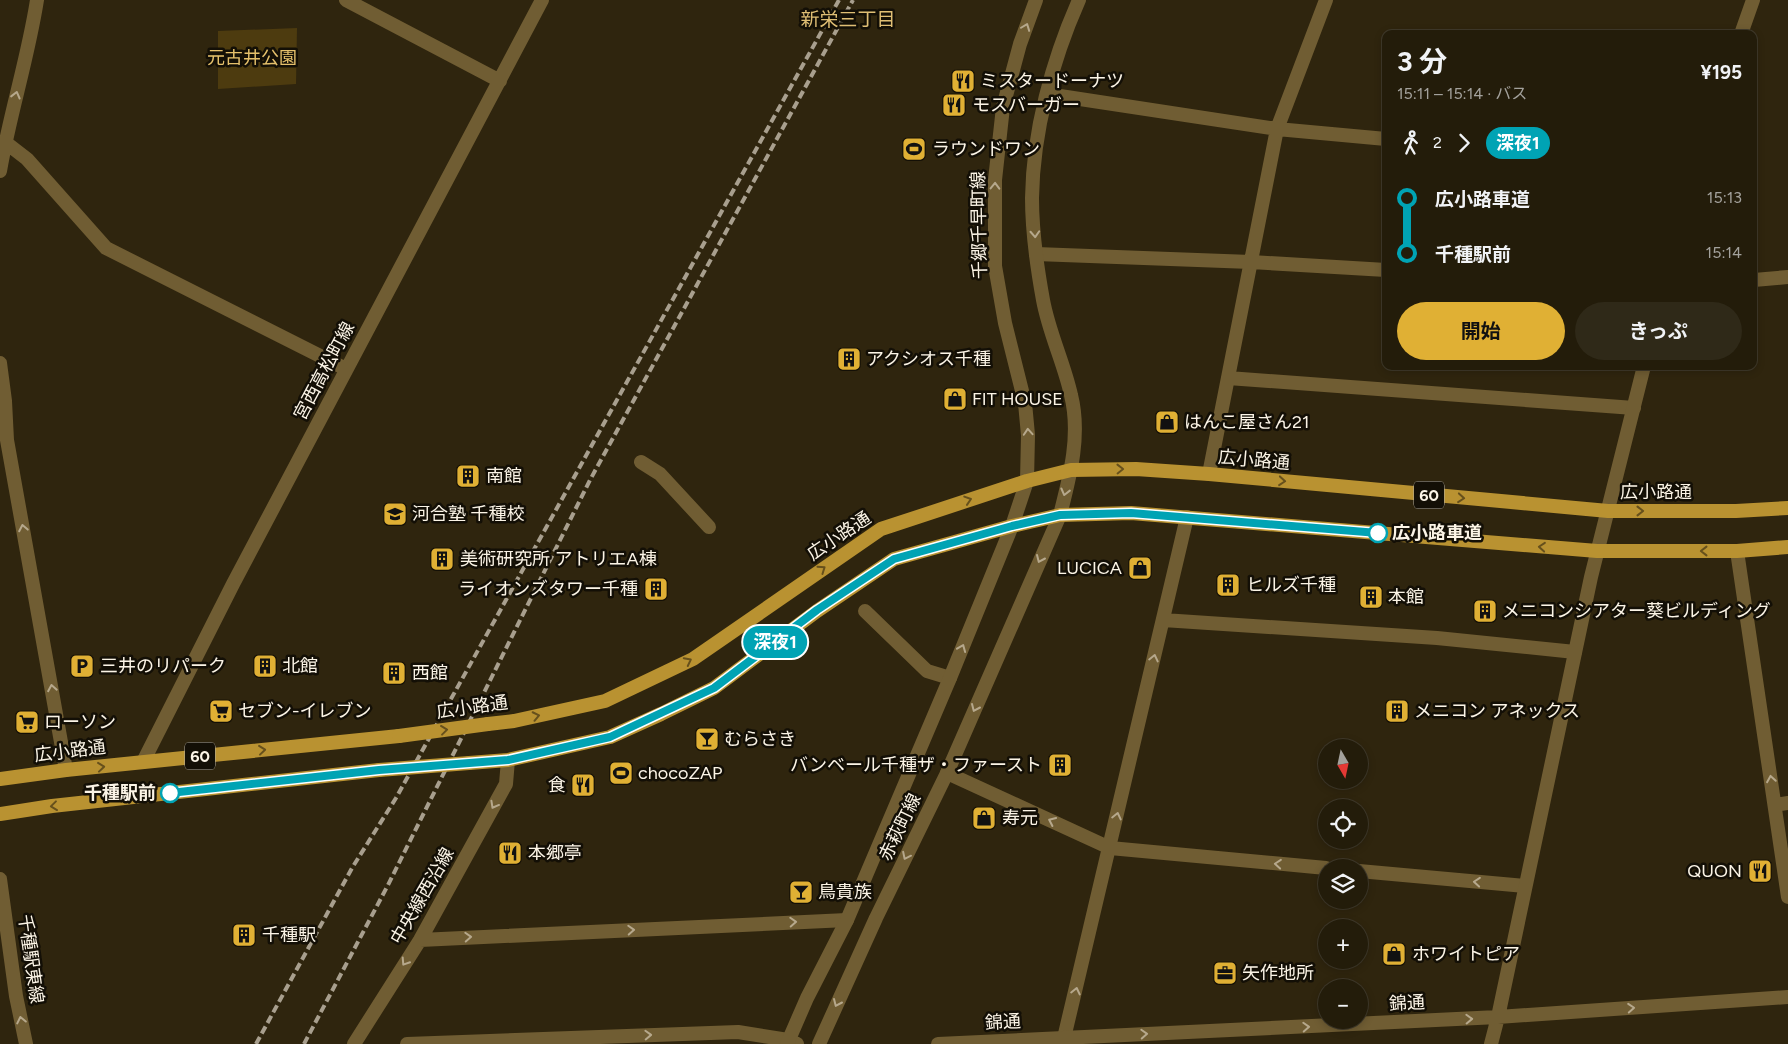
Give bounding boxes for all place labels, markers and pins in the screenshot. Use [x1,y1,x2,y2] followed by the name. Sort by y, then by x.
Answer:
[950,68,976,94] restaurant icon: ミスタードーナツ
[980,70,1124,92] place label: ミスタードーナツ
[941,92,967,118] restaurant icon: モスバーガー
[972,94,1080,116] place label: モスバーガー
[901,136,927,162] sports icon: ラウンドワン
[932,138,1040,160] place label: ラウンドワン
[836,346,862,372] building icon: アクシオス千種
[866,348,991,370] place label: アクシオス千種
[942,386,968,412] shop icon: FIT HOUSE
[972,388,1063,410] place label: FIT HOUSE
[1154,409,1180,435] shop icon: はんこ屋さん21
[1184,411,1310,433] place label: はんこ屋さん21
[455,463,481,489] building icon: 南館
[486,465,522,487] place label: 南館
[382,501,408,527] school or university icon: 河合塾 千種校
[412,503,524,525] place label: 河合塾 千種校
[1392,522,1482,544] place label: 広小路車道
[1368,523,1388,543] marker: 広小路車道
[429,546,455,572] building icon: 美術研究所 アトリエA棟
[460,548,657,570] place label: 美術研究所 アトリエA棟
[1127,555,1153,581] shop icon: LUCICA
[1057,557,1122,579] place label: LUCICA
[1215,572,1241,598] building icon: ヒルズ千種
[1246,574,1336,596] place label: ヒルズ千種
[643,576,669,602] building icon: ライオンズタワー千種
[458,578,638,600] place label: ライオンズタワー千種
[1358,584,1384,610] building icon: 本館
[1388,586,1424,608] place label: 本館
[1472,598,1498,624] building icon: メニコンシアター葵ビルディング
[1502,600,1771,622] place label: メニコンシアター葵ビルディング
[69,653,95,679] parking icon: 三井のリパーク
[252,653,278,679] building icon: 北館
[100,655,226,677] place label: 三井のリパーク
[282,655,318,677] place label: 北館
[381,660,407,686] building icon: 西館
[412,662,448,684] place label: 西館
[208,698,234,724] supermarket icon: セブン-イレブン
[1384,698,1410,724] building icon: メニコン アネックス
[238,700,372,722] place label: セブン-イレブン
[1414,700,1580,722] place label: メニコン アネックス
[14,709,40,735] supermarket icon: ローソン
[44,711,116,733] place label: ローソン
[694,726,720,752] bar icon: むらさき
[724,728,796,750] place label: むらさき
[1047,752,1073,778] building icon: バンベール千種ザ・ファースト
[790,754,1042,776] place label: バンベール千種ザ・ファースト
[608,760,634,786] sports icon: chocoZAP
[638,762,723,784] place label: chocoZAP
[570,772,596,798] restaurant icon: 食
[548,774,566,796] place label: 食
[84,782,156,804] place label: 千種駅前
[160,783,180,803] marker: 千種駅前
[971,805,997,831] shop icon: 寿元
[1002,807,1038,829] place label: 寿元
[497,840,523,866] restaurant icon: 本郷亭
[528,842,582,864] place label: 本郷亭
[1747,858,1773,884] restaurant icon: QUON
[1687,860,1742,882] place label: QUON
[788,879,814,905] bar icon: 鳥貴族
[818,881,872,903] place label: 鳥貴族
[231,922,257,948] building icon: 千種駅
[262,924,316,946] place label: 千種駅
[1381,941,1407,967] shop icon: ホワイトピア
[1412,943,1520,965] place label: ホワイトピア
[1212,960,1238,986] office icon: 矢作地所
[1242,962,1314,984] place label: 矢作地所

